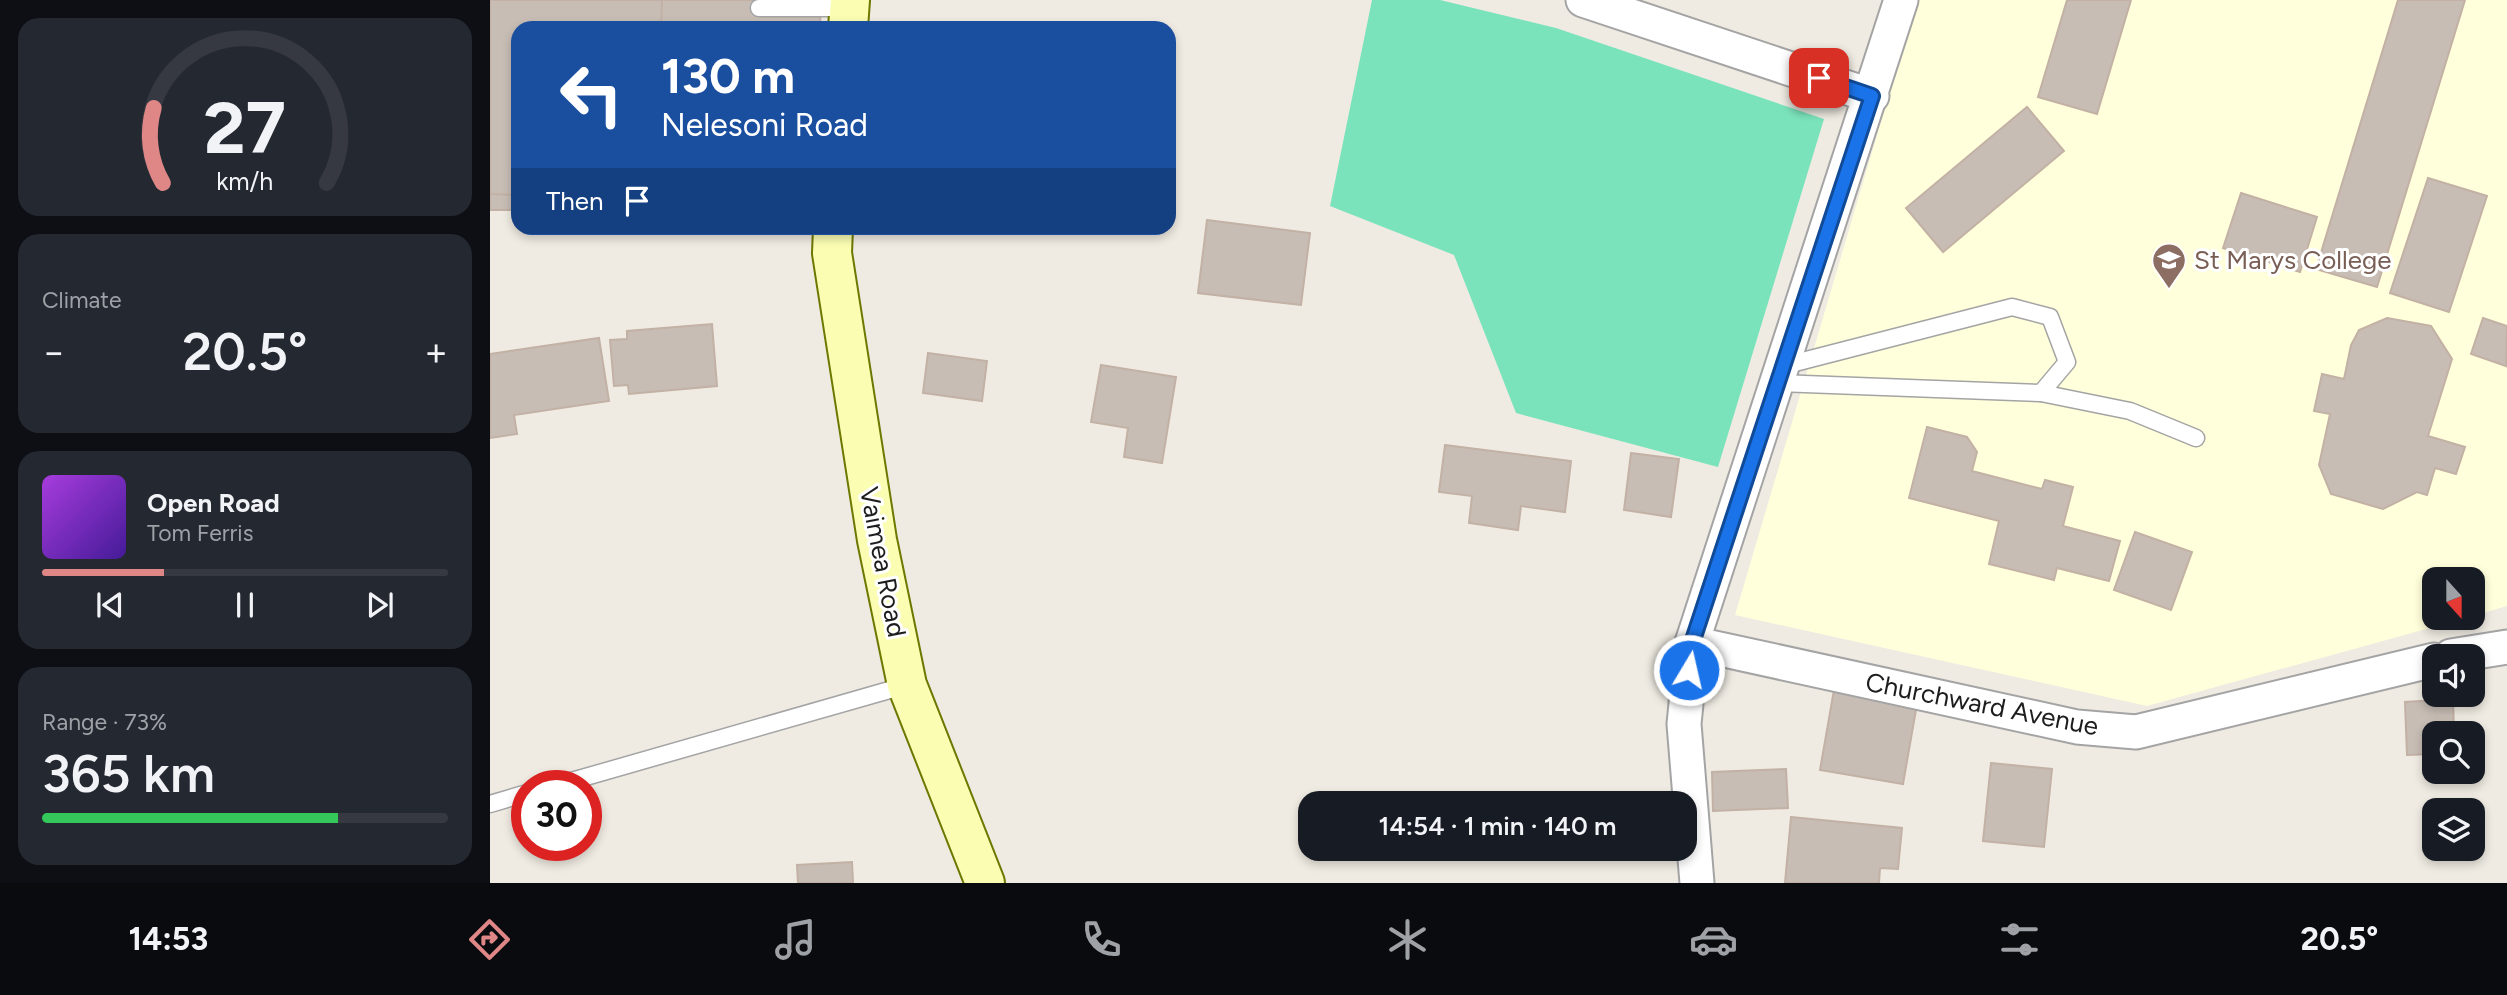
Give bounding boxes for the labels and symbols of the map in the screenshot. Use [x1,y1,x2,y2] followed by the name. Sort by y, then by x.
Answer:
[1789,48,1849,108] pin
[2150,241,2188,290] school or university icon: St Marys College
[2194,244,2391,276] place label: St Marys College
[853,484,913,640] street label: Vaimea Road
[2422,567,2485,630] north arrow
[1652,633,1726,707] position arrow
[1863,666,2101,742] street label: Churchward Avenue
[511,770,602,861] speed limit sign: 30

